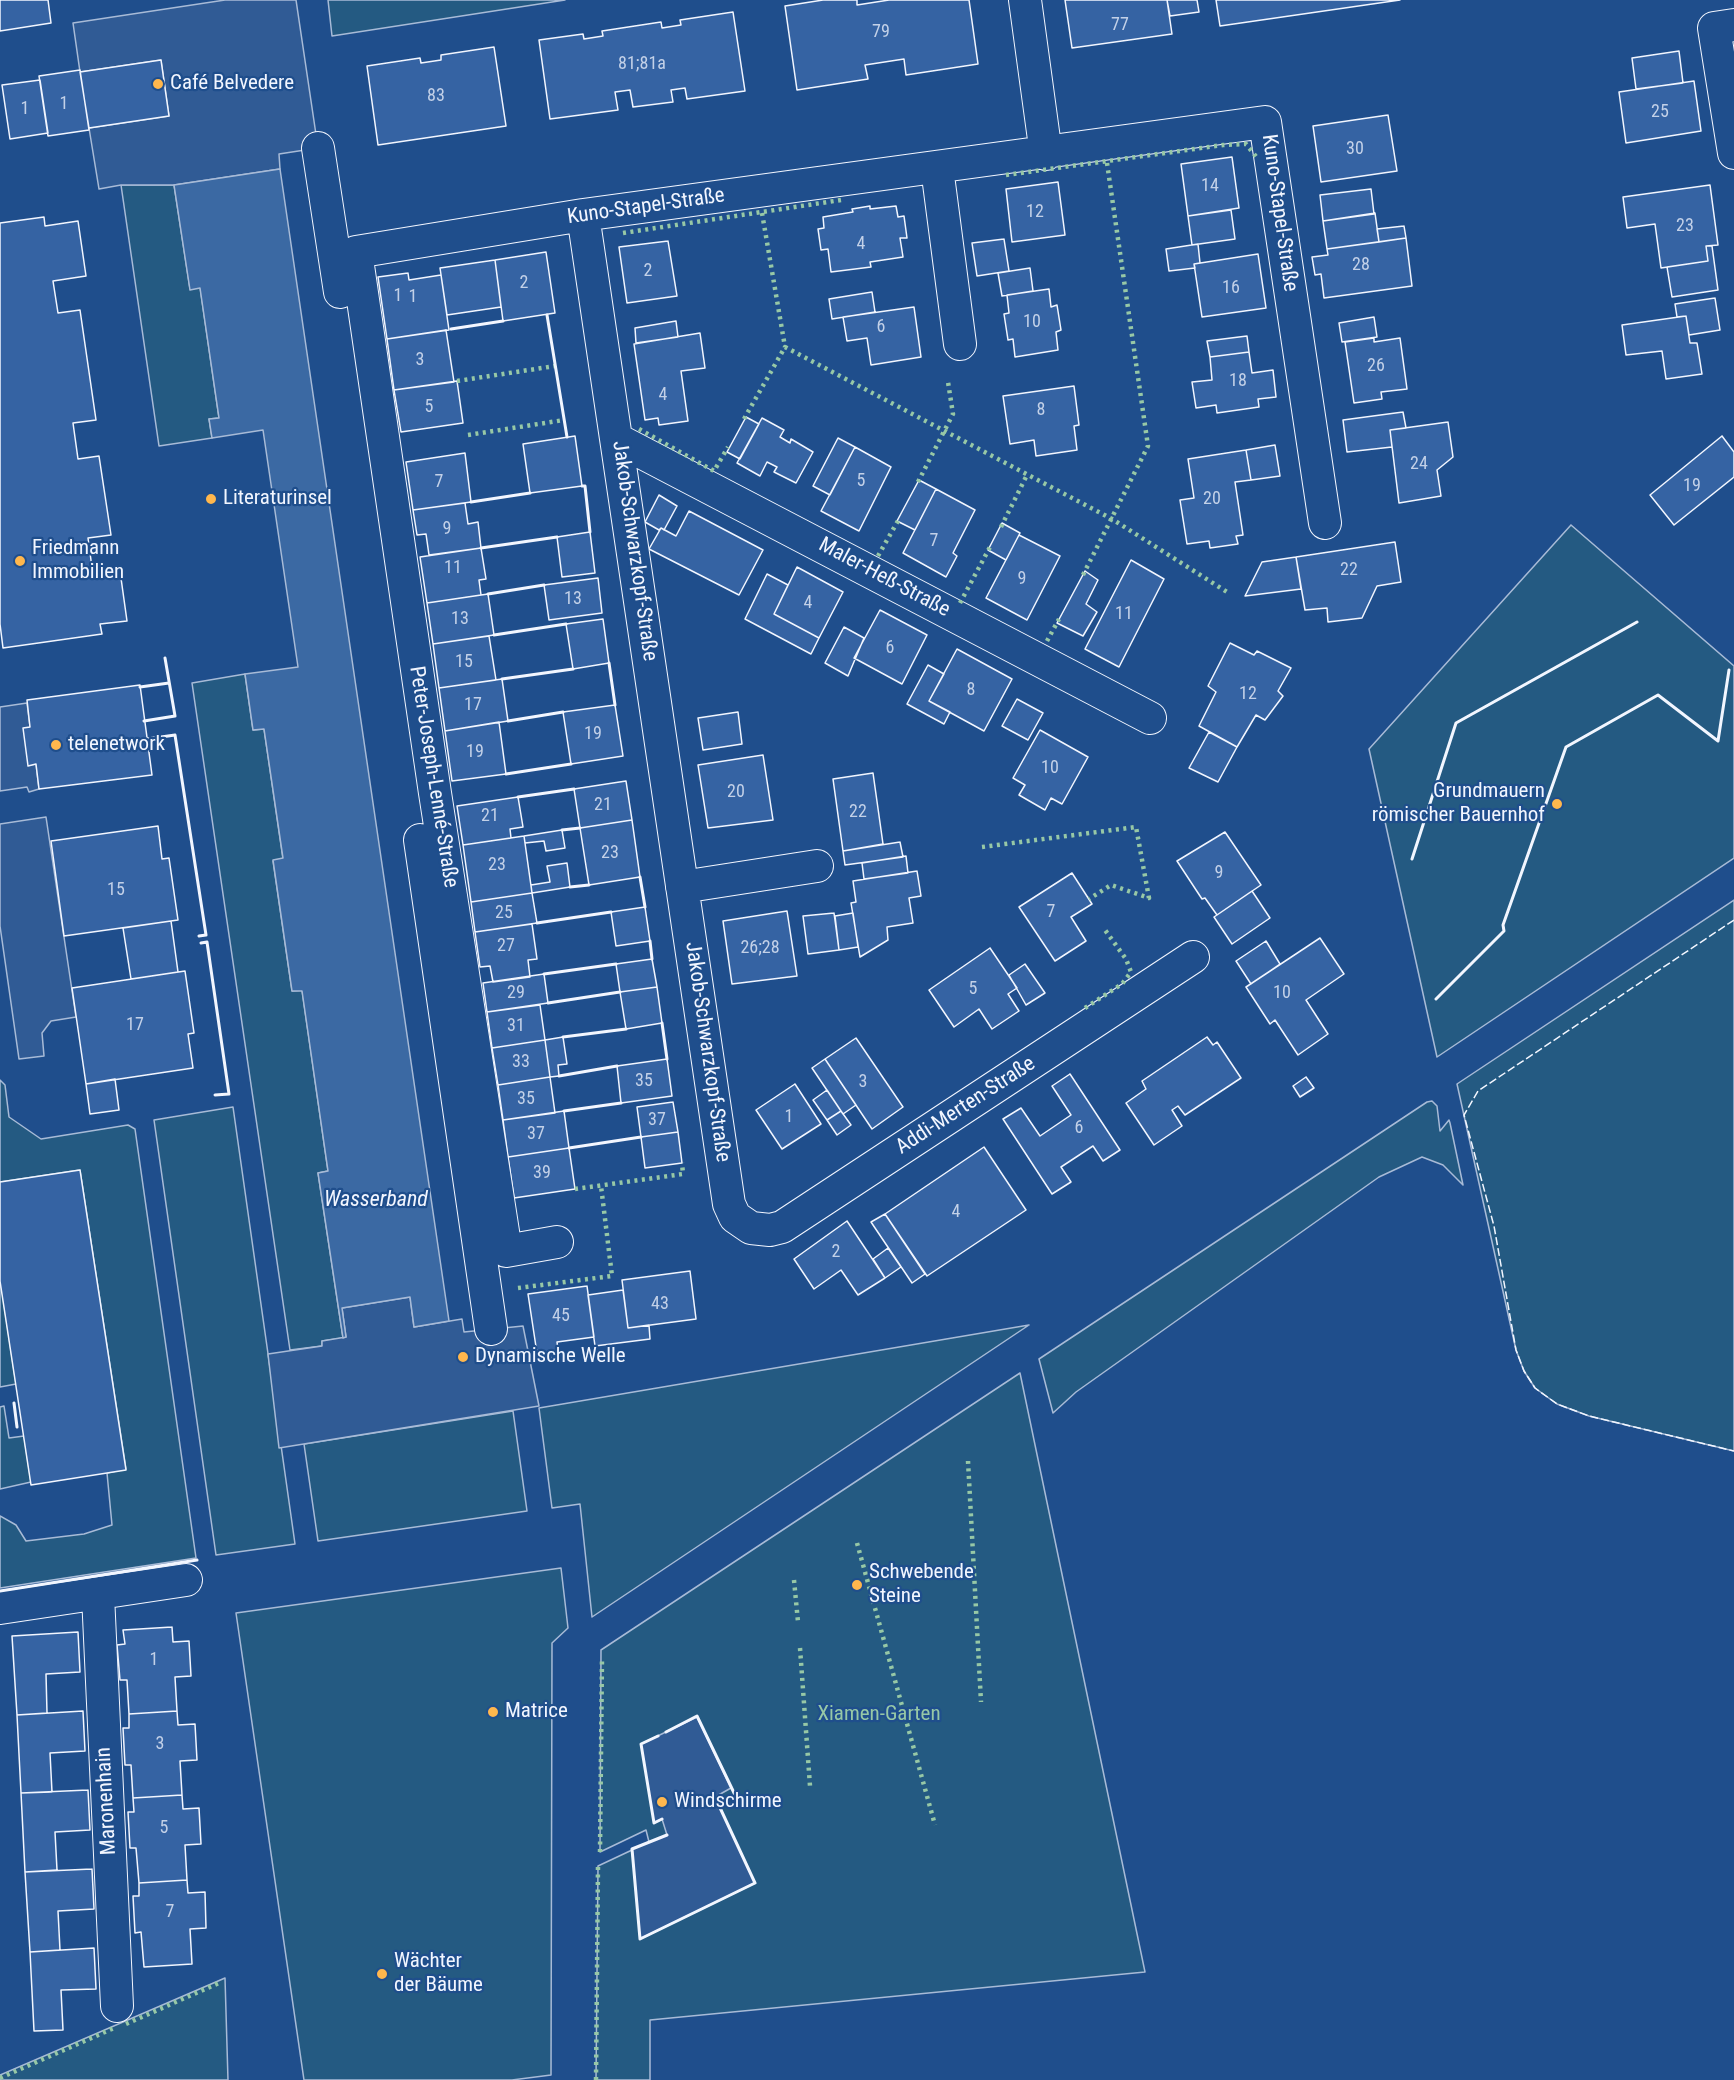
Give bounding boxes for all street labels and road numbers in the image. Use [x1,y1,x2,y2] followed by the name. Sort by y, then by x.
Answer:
[1255,133,1303,293] street label: Kuno-Stapel-Straße
[566,183,726,231] street label: Kuno-Stapel-Straße
[606,439,662,663] street label: Jakob-Schwarzkopf-Straße
[814,533,954,623] street label: Maler-Heß-Straße
[403,664,463,890] street label: Peter-Joseph-Lenné-Straße
[679,940,735,1164] street label: Jakob-Schwarzkopf-Straße
[892,1052,1040,1160] street label: Addi-Merten-Straße
[92,1746,122,1856] street label: Maronenhain

